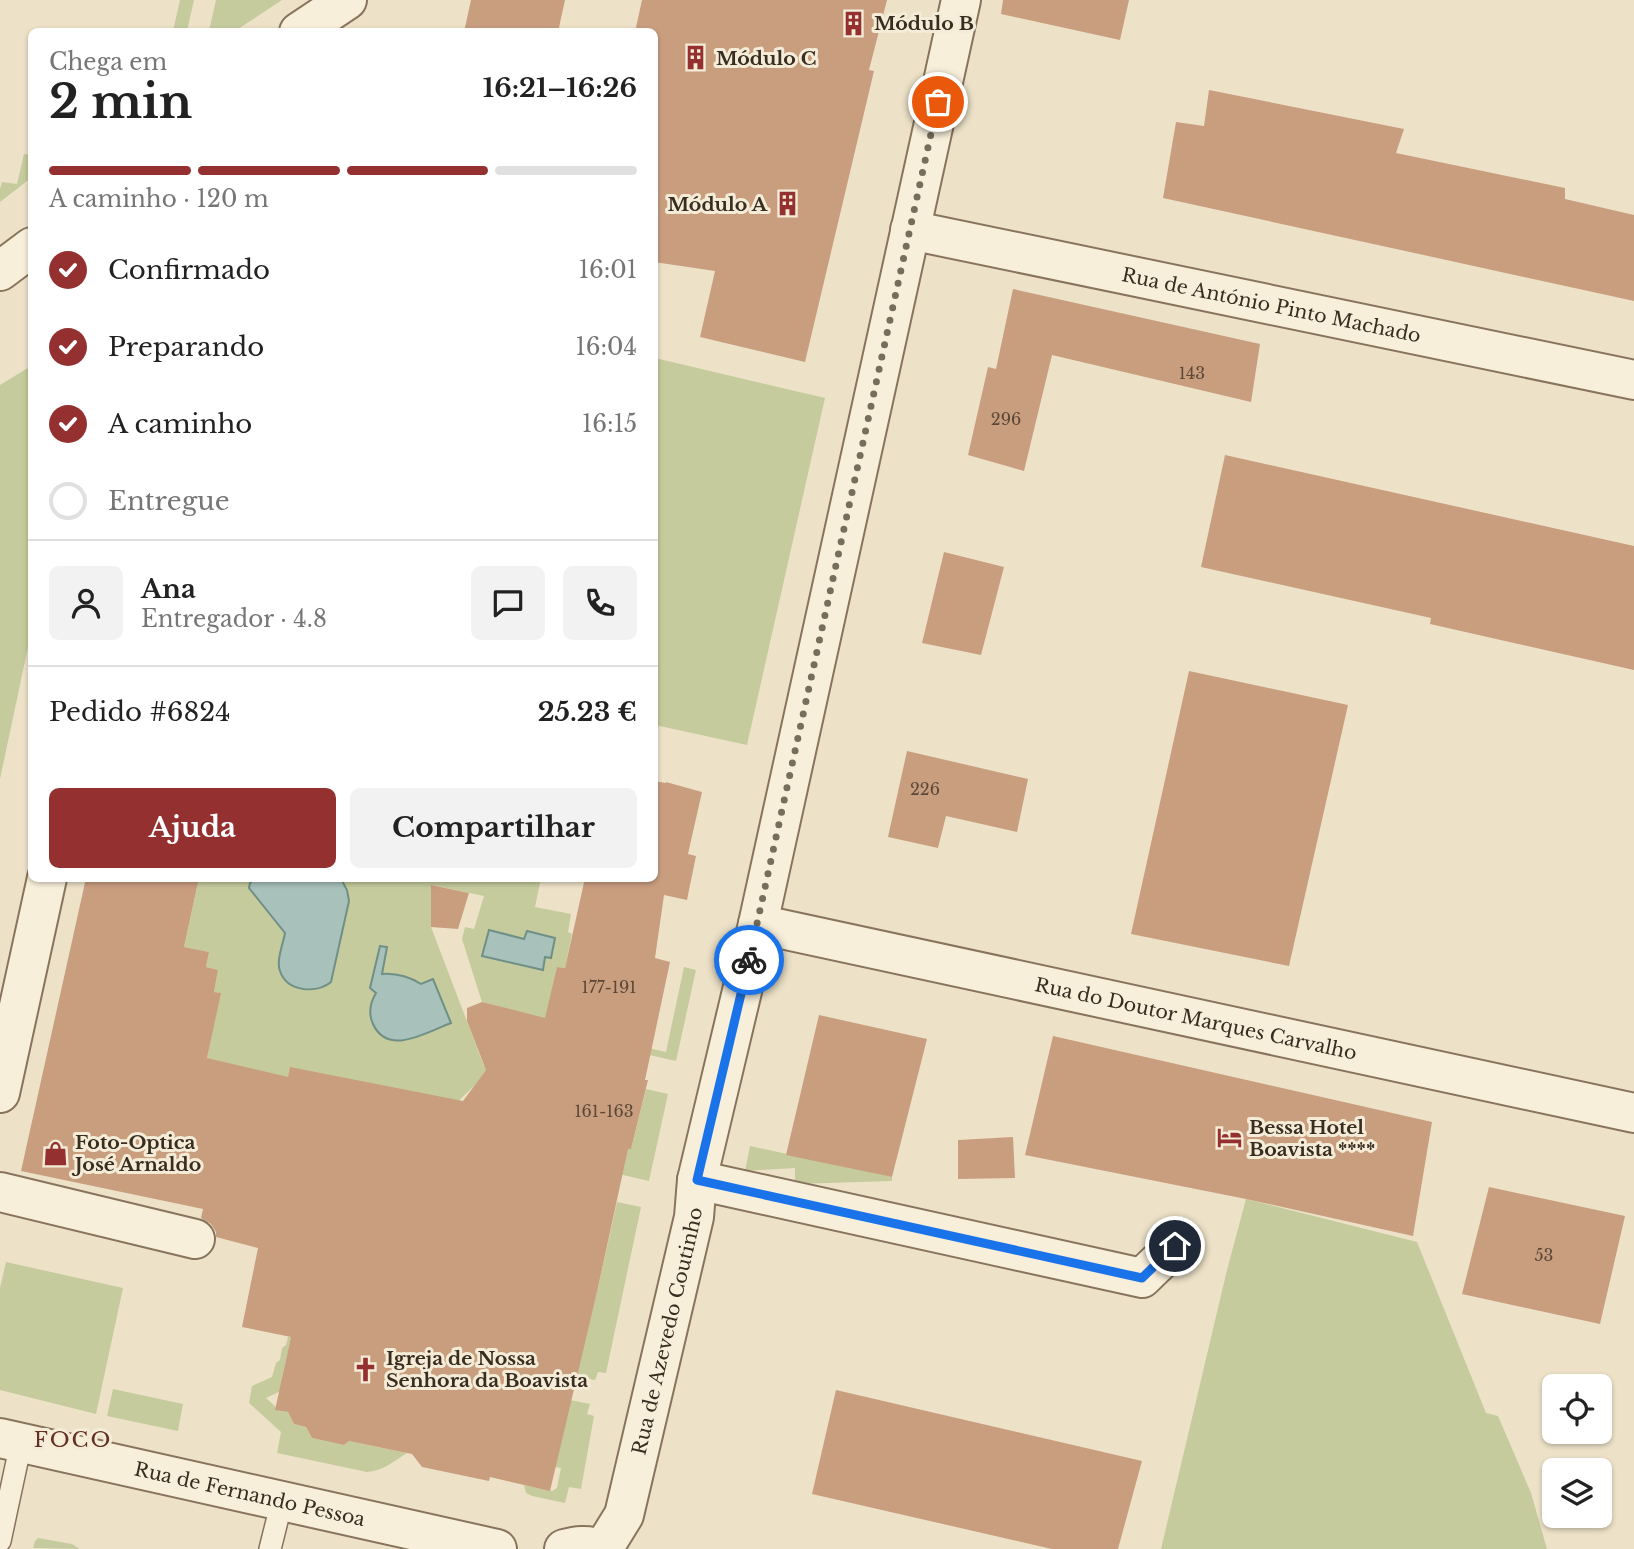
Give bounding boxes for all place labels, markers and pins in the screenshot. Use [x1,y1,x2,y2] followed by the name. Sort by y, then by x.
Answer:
[840,9,868,37] building icon: Módulo B
[874,12,974,35] place label: Módulo B
[682,44,710,72] building icon: Módulo C
[716,47,817,70] place label: Módulo C
[908,72,968,132] pin
[773,190,801,218] building icon: Módulo A
[668,193,768,216] place label: Módulo A
[1249,1116,1375,1161] place label: Bessa Hotel Boavista ****
[1215,1124,1243,1152] hotel icon: Bessa Hotel Boavista ****
[71,1131,201,1176] place label: Foto-Optica José Arnaldo
[41,1139,69,1167] shop icon: Foto-Optica José Arnaldo
[1145,1216,1205,1276] pin
[386,1347,588,1392] place label: Igreja de Nossa Senhora da Boavista
[352,1355,380,1383] church icon: Igreja de Nossa Senhora da Boavista

